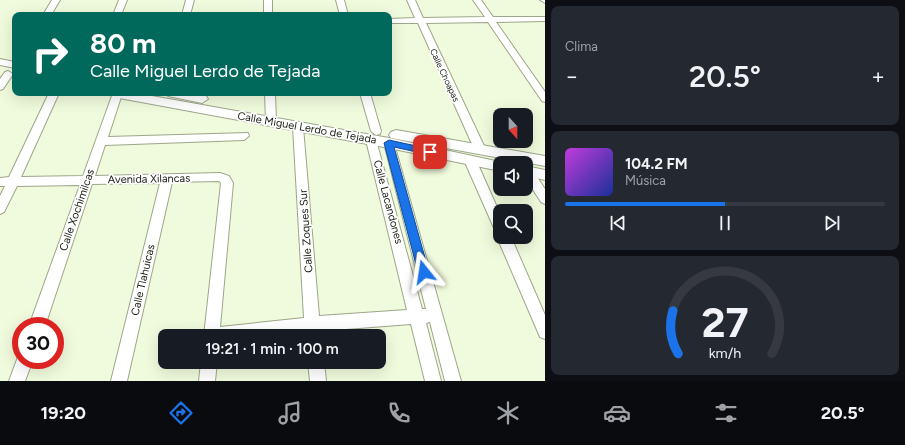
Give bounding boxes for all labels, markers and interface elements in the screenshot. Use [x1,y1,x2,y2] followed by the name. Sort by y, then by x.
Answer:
[90,26,156,60] text: 80 m
[24,28,76,80] icon: right
[565,39,598,54] text: Clima
[428,47,462,103] street label: Calle Choapas
[689,58,761,95] text: 20.5°
[90,60,321,82] text: Calle Miguel Lerdo de Tejada
[565,63,579,90] text: −
[871,63,885,90] text: +
[493,108,533,148] north arrow
[493,108,533,244] map controls
[236,109,378,147] street label: Calle Miguel Lerdo de Tejada
[413,135,447,169] pin
[419,141,441,163] icon: arrive
[625,155,688,173] text: 104.2 FM
[493,156,533,196] button: sound
[371,159,405,245] street label: Calle Lacandones
[57,167,97,253] street label: Calle Xochimilcas
[108,172,190,186] street label: Avenida Xilancas
[625,173,666,188] text: Música
[297,189,315,273] street label: Calle Zoques Sur
[493,204,533,244] button: search
[607,212,629,234] icon: previous
[714,212,736,234] icon: pause
[821,212,843,234] icon: next
[128,243,158,317] street label: Calle Tlahuicas
[403,251,445,293] position arrow
[701,296,749,346] text: 27
[12,317,64,369] speed limit sign: 30
[205,340,339,358] text: 19:21 · 1 min · 100 m
[709,343,741,361] text: km/h
[167,399,195,427] icon: directions
[276,399,304,427] icon: music
[385,399,413,427] icon: phone
[494,399,522,427] icon: climate
[603,399,631,427] icon: car
[712,399,740,427] icon: filters
[40,402,86,424] text: 19:20
[821,402,865,424] text: 20.5°

